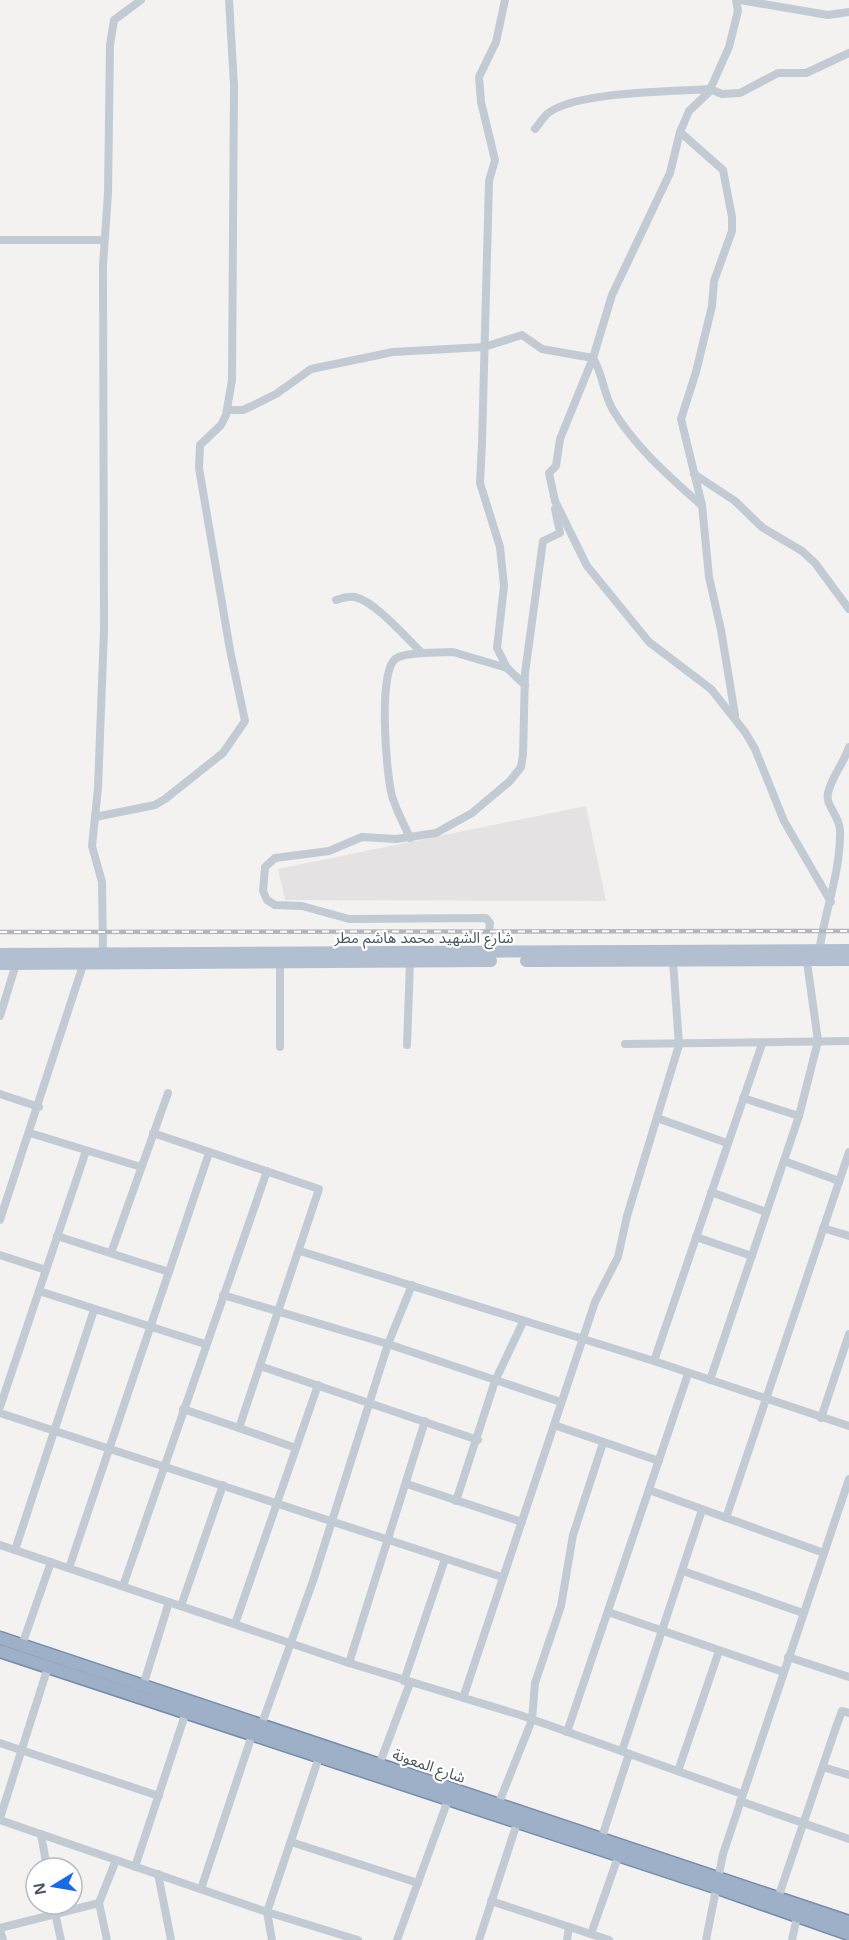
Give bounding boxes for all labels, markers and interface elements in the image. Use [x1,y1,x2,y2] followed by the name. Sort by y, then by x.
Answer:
[333,929,514,950] street label: شارع الشهيد محمد هاشم مطر
[389,1745,468,1790] street label: شارع المعونة
[24,1856,84,1916] north arrow
[30,1881,49,1896] text: N

